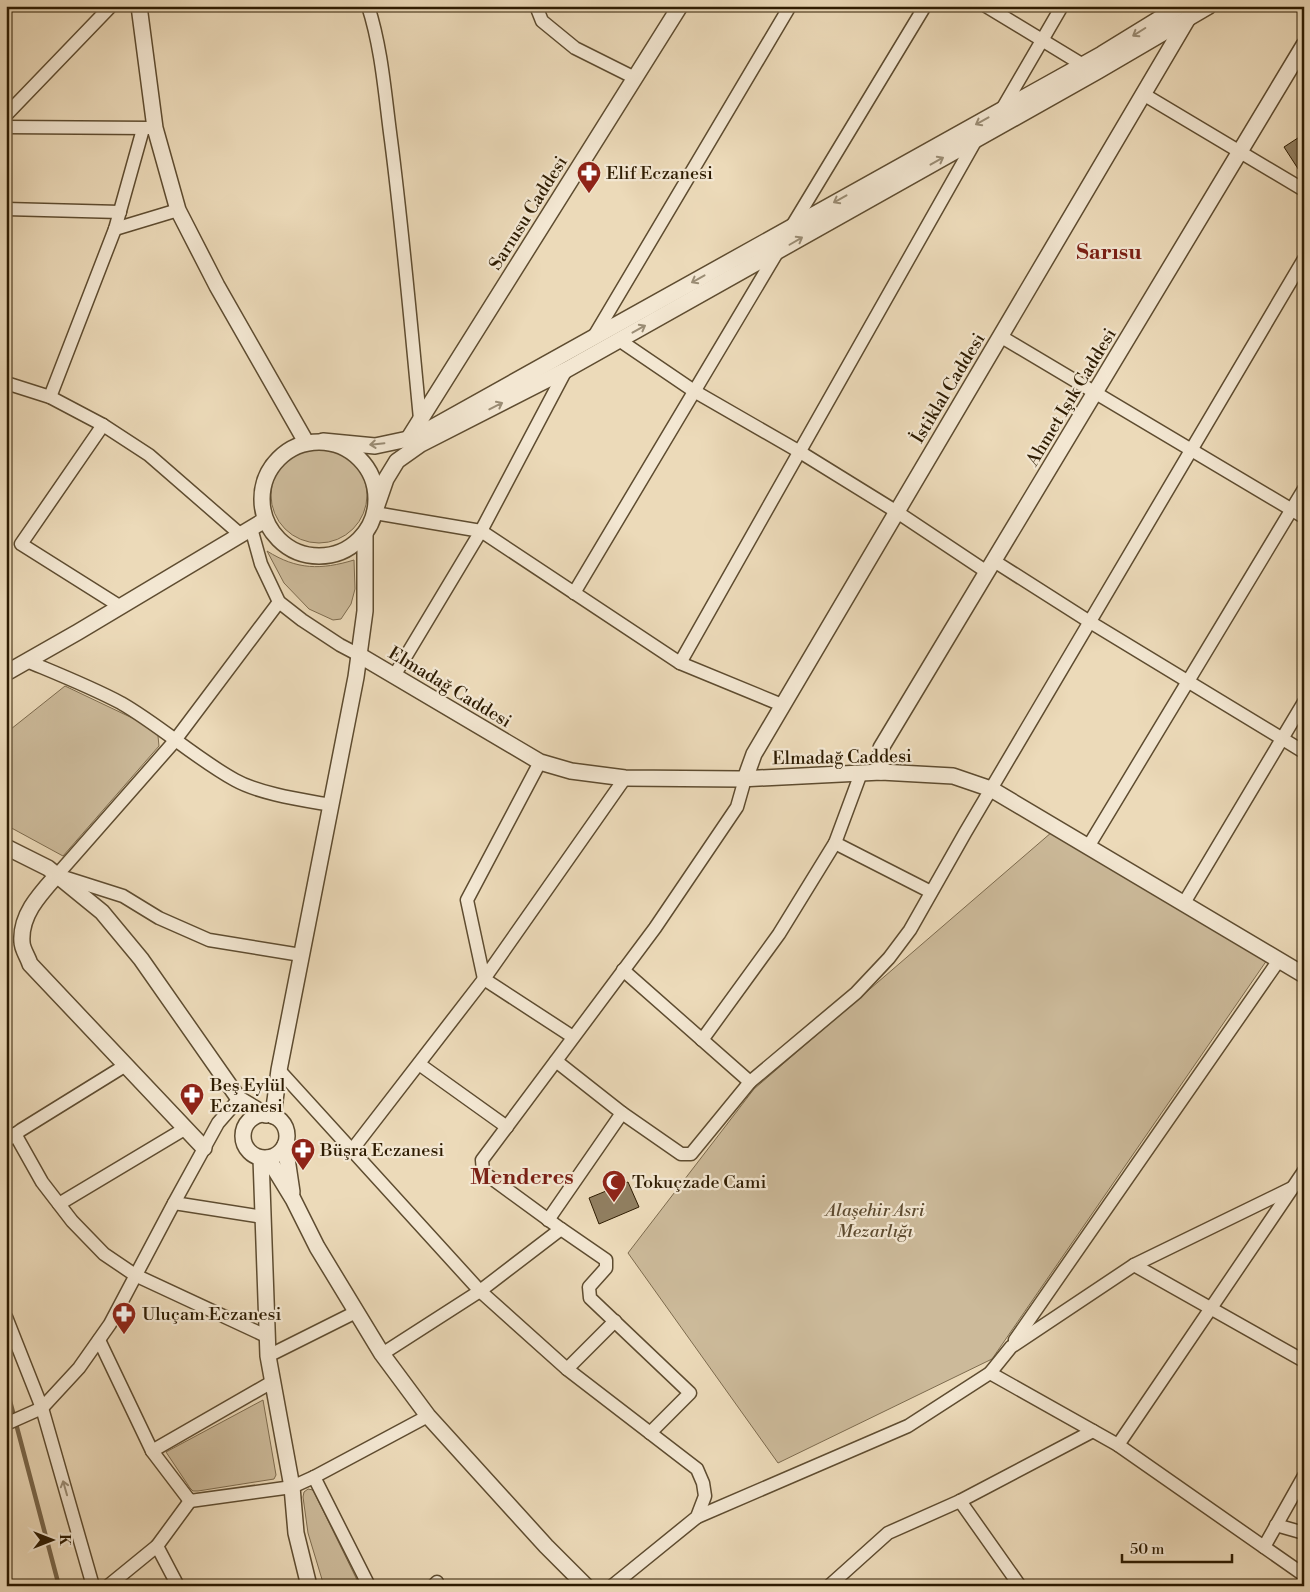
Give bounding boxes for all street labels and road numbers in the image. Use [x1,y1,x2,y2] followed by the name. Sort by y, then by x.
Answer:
[484,152,573,275] street label: Sarıusu Caddesi
[1021,324,1122,471] street label: Ahmet Işık Caddesi
[906,329,990,448] street label: İstiklal Caddesi
[384,642,516,733] street label: Elmadağ Caddesi
[772,745,912,770] street label: Elmadağ Caddesi

